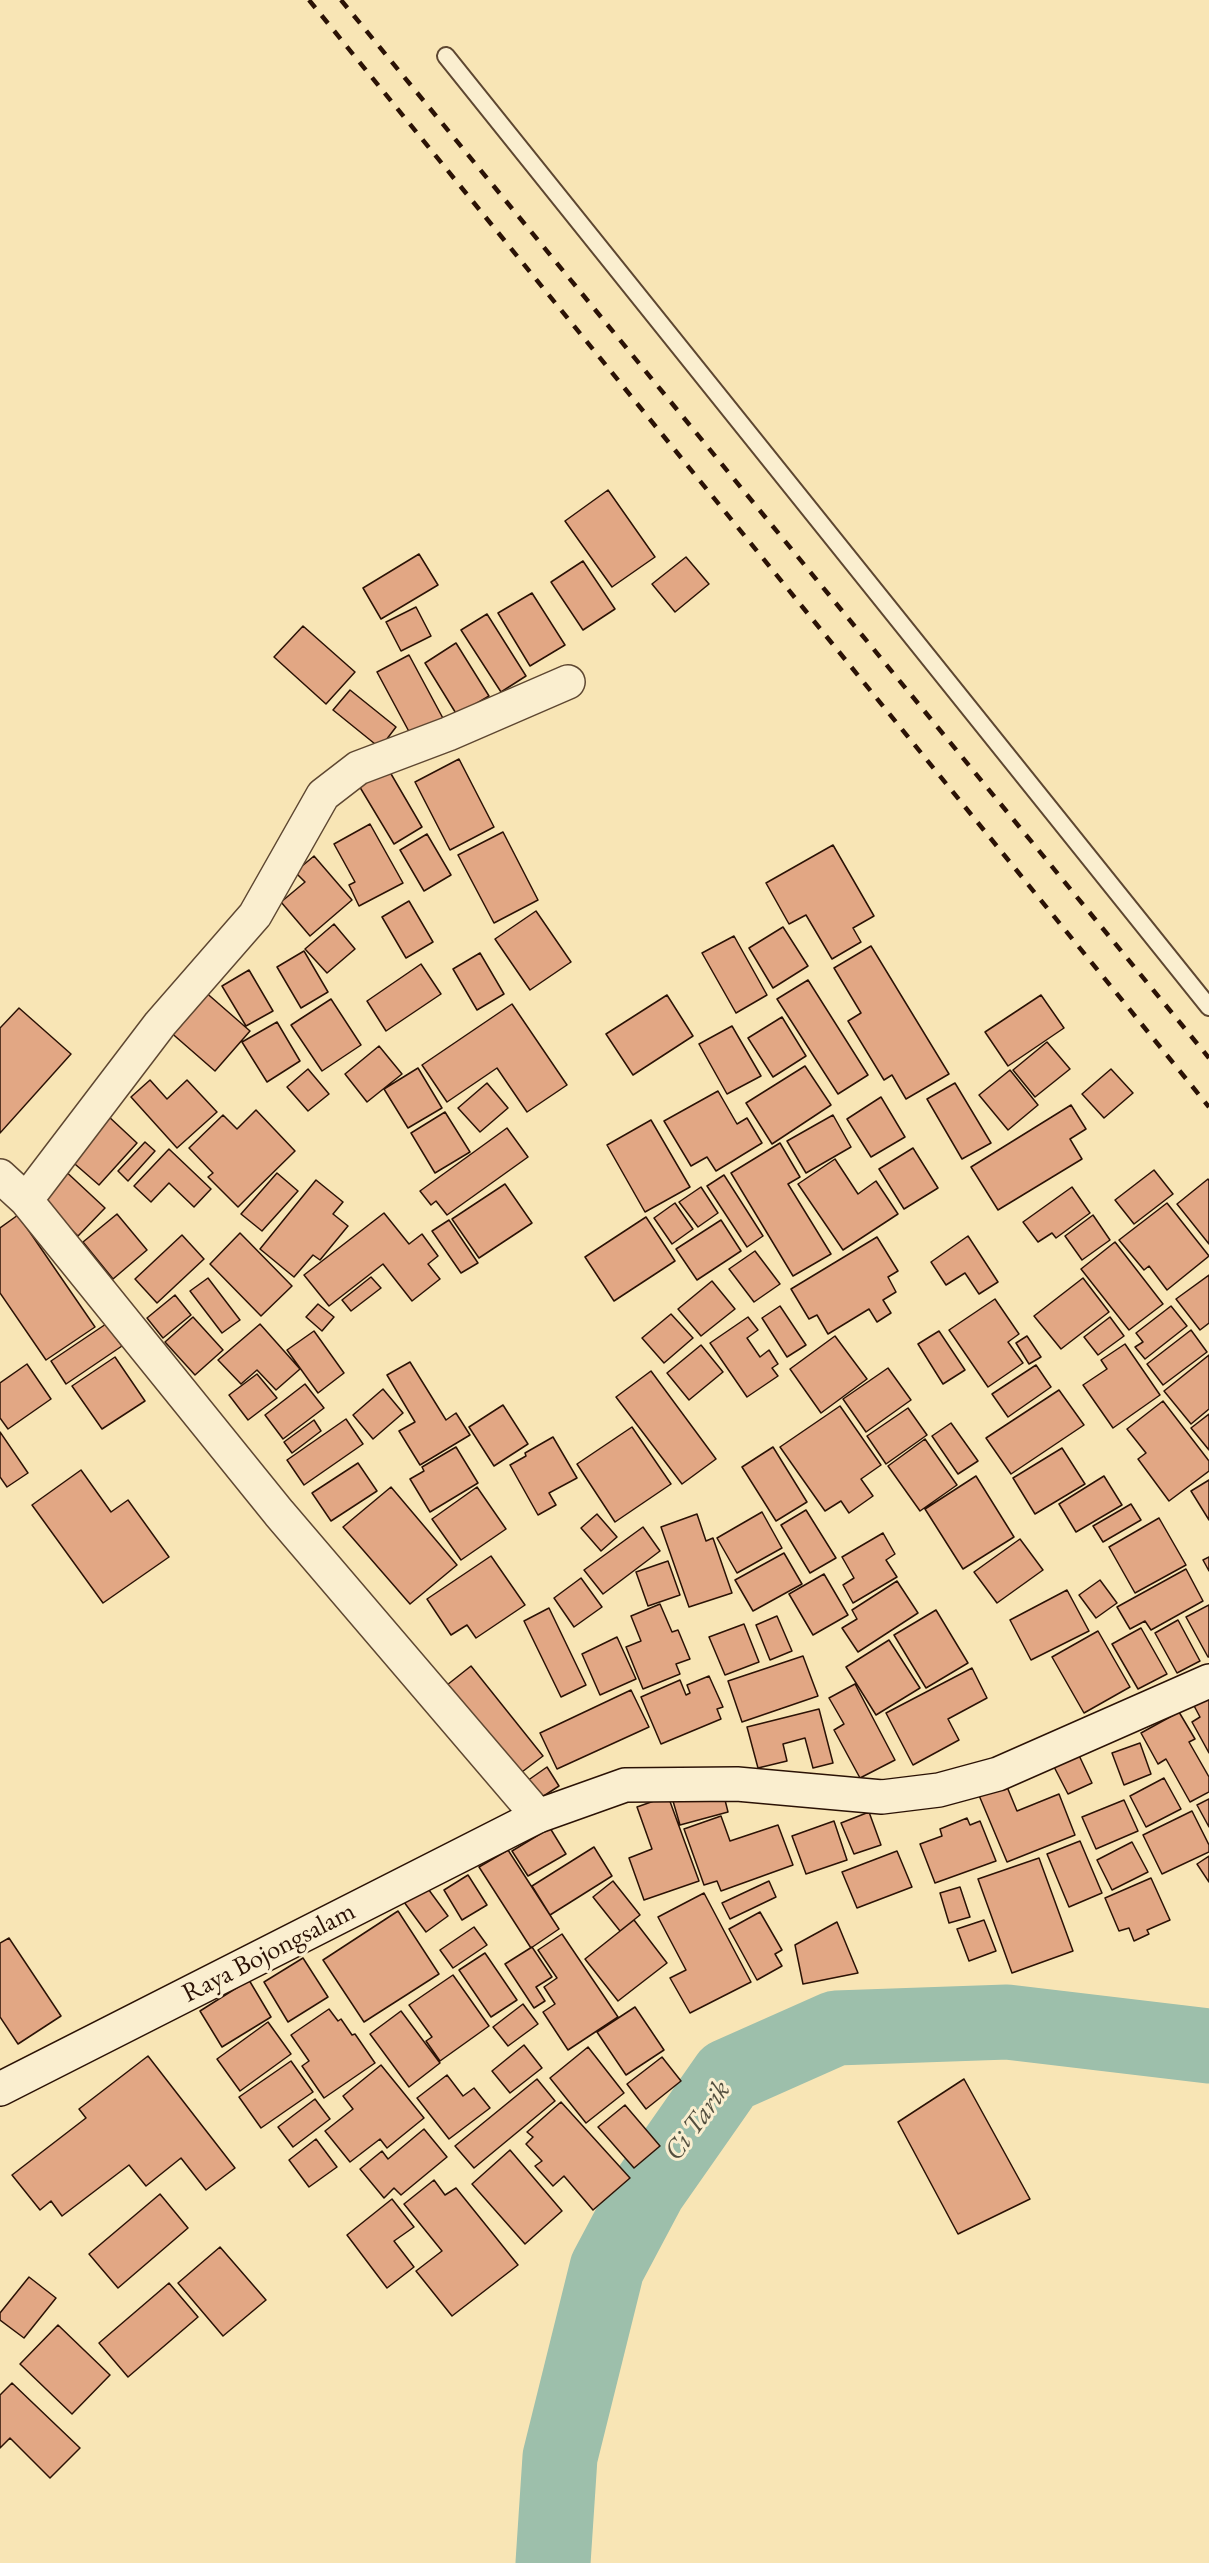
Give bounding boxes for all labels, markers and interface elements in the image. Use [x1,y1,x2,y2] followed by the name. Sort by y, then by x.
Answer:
[177,1895,361,2011] street label: Raya Bojongsalam
[658,2074,738,2168] water label: Ci Tarik

